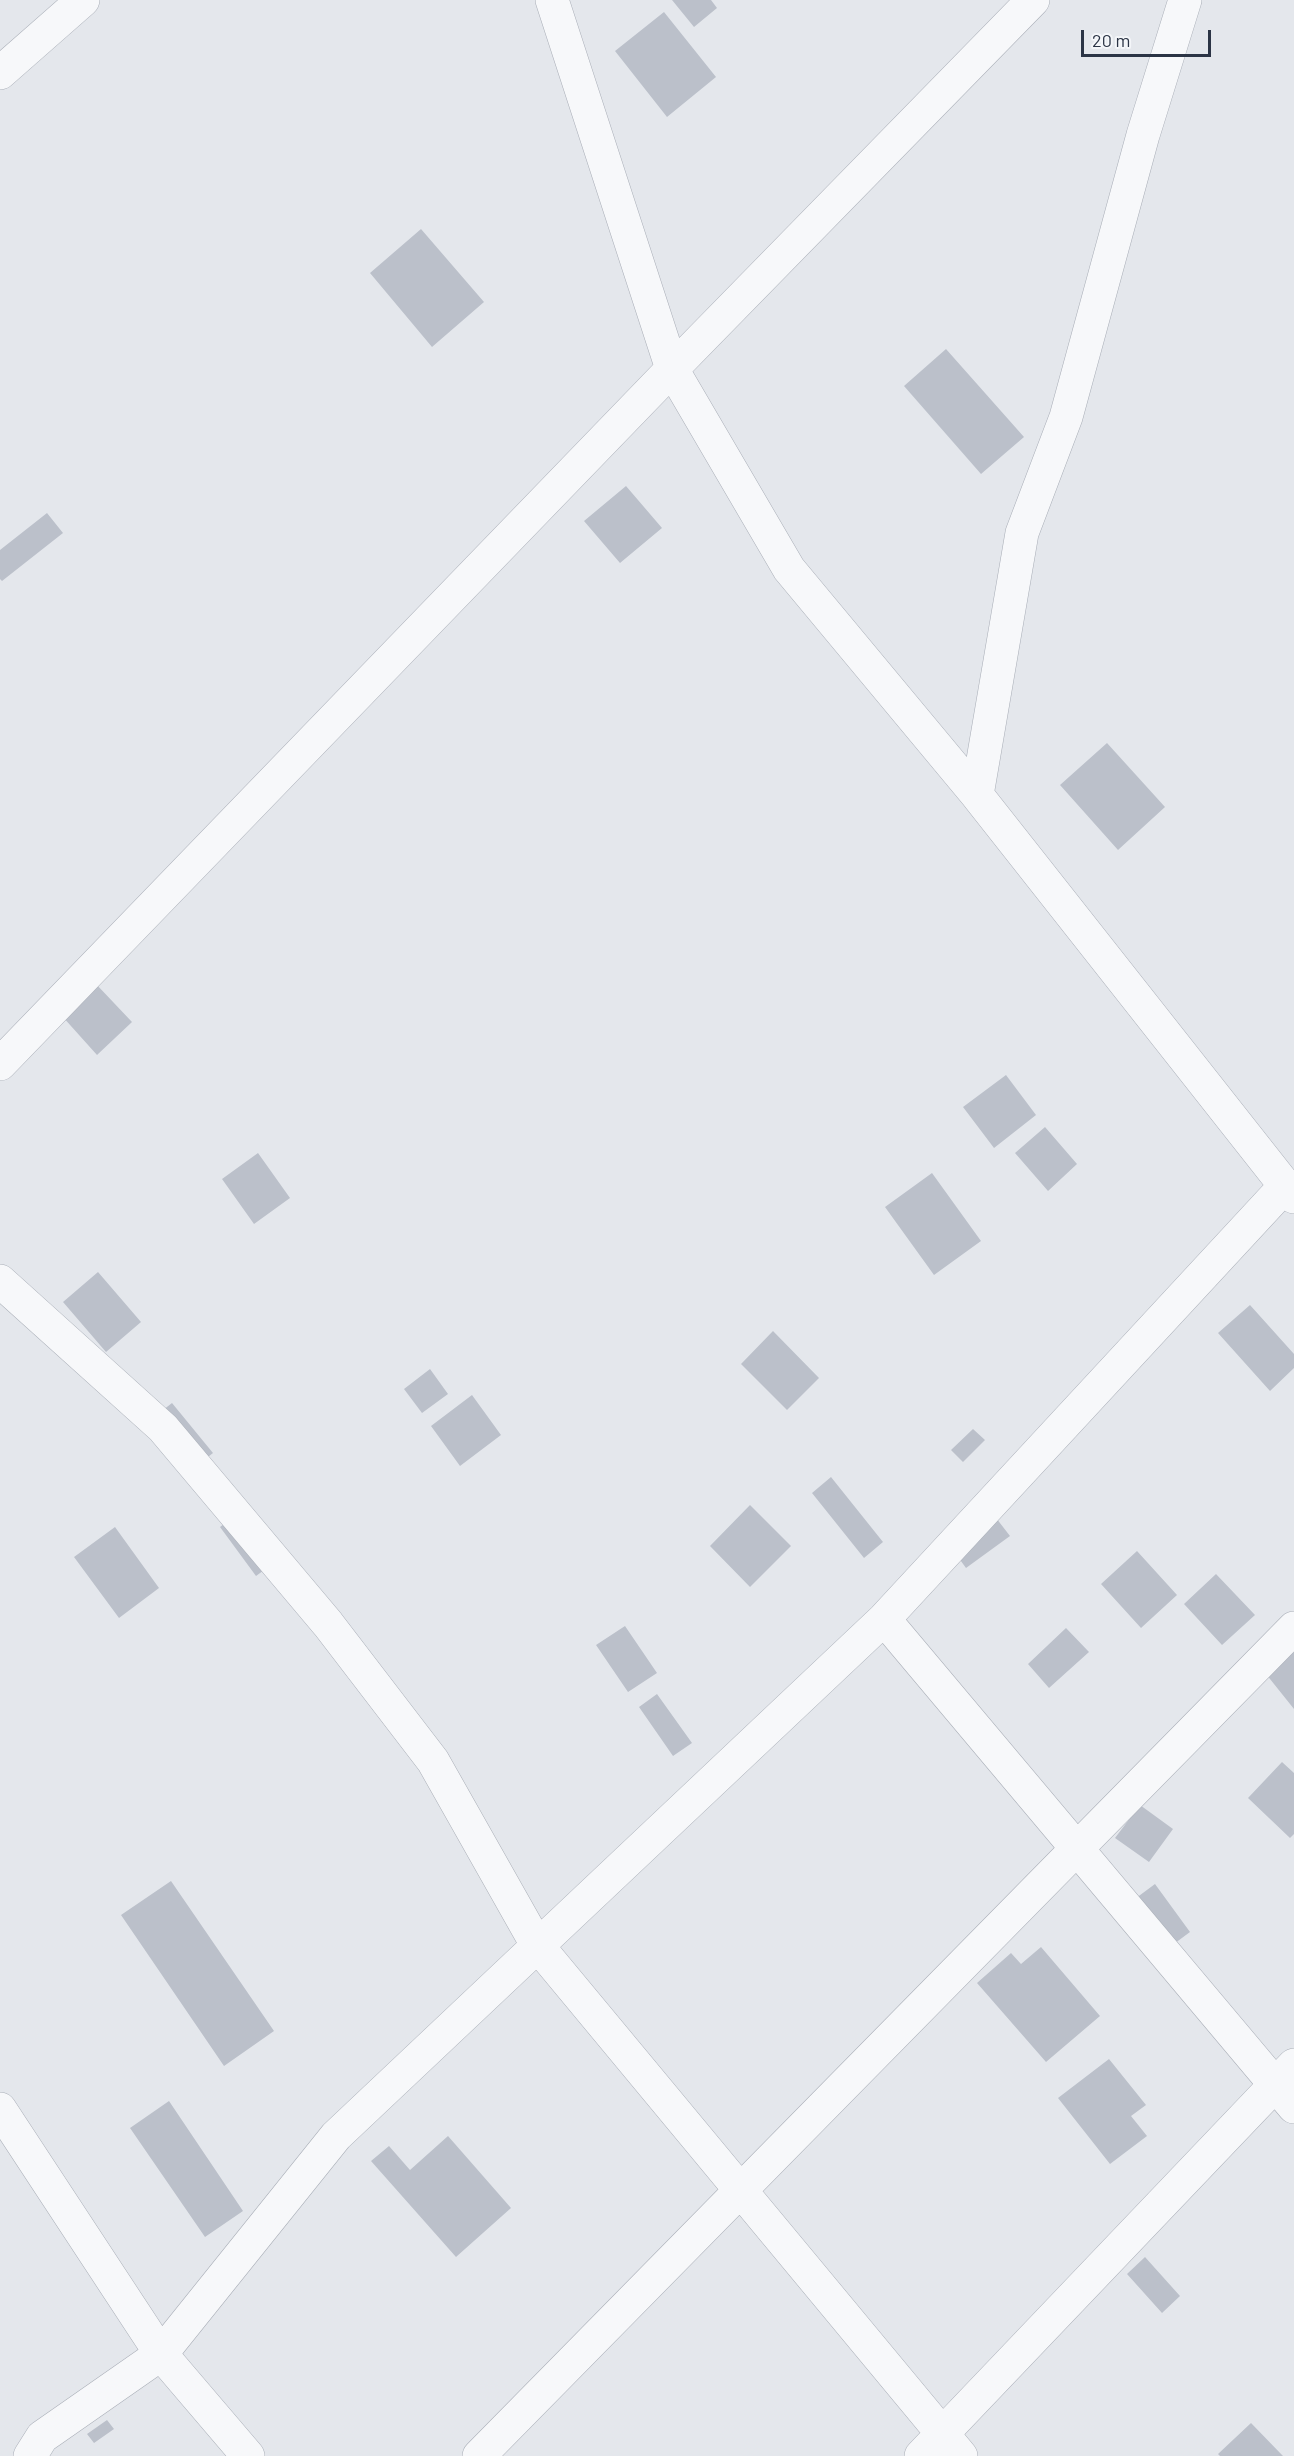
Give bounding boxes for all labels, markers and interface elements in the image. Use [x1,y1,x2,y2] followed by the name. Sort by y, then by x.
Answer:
[1084,18,1214,56] scale bar
[1092,29,1130,51] text: 20 m

